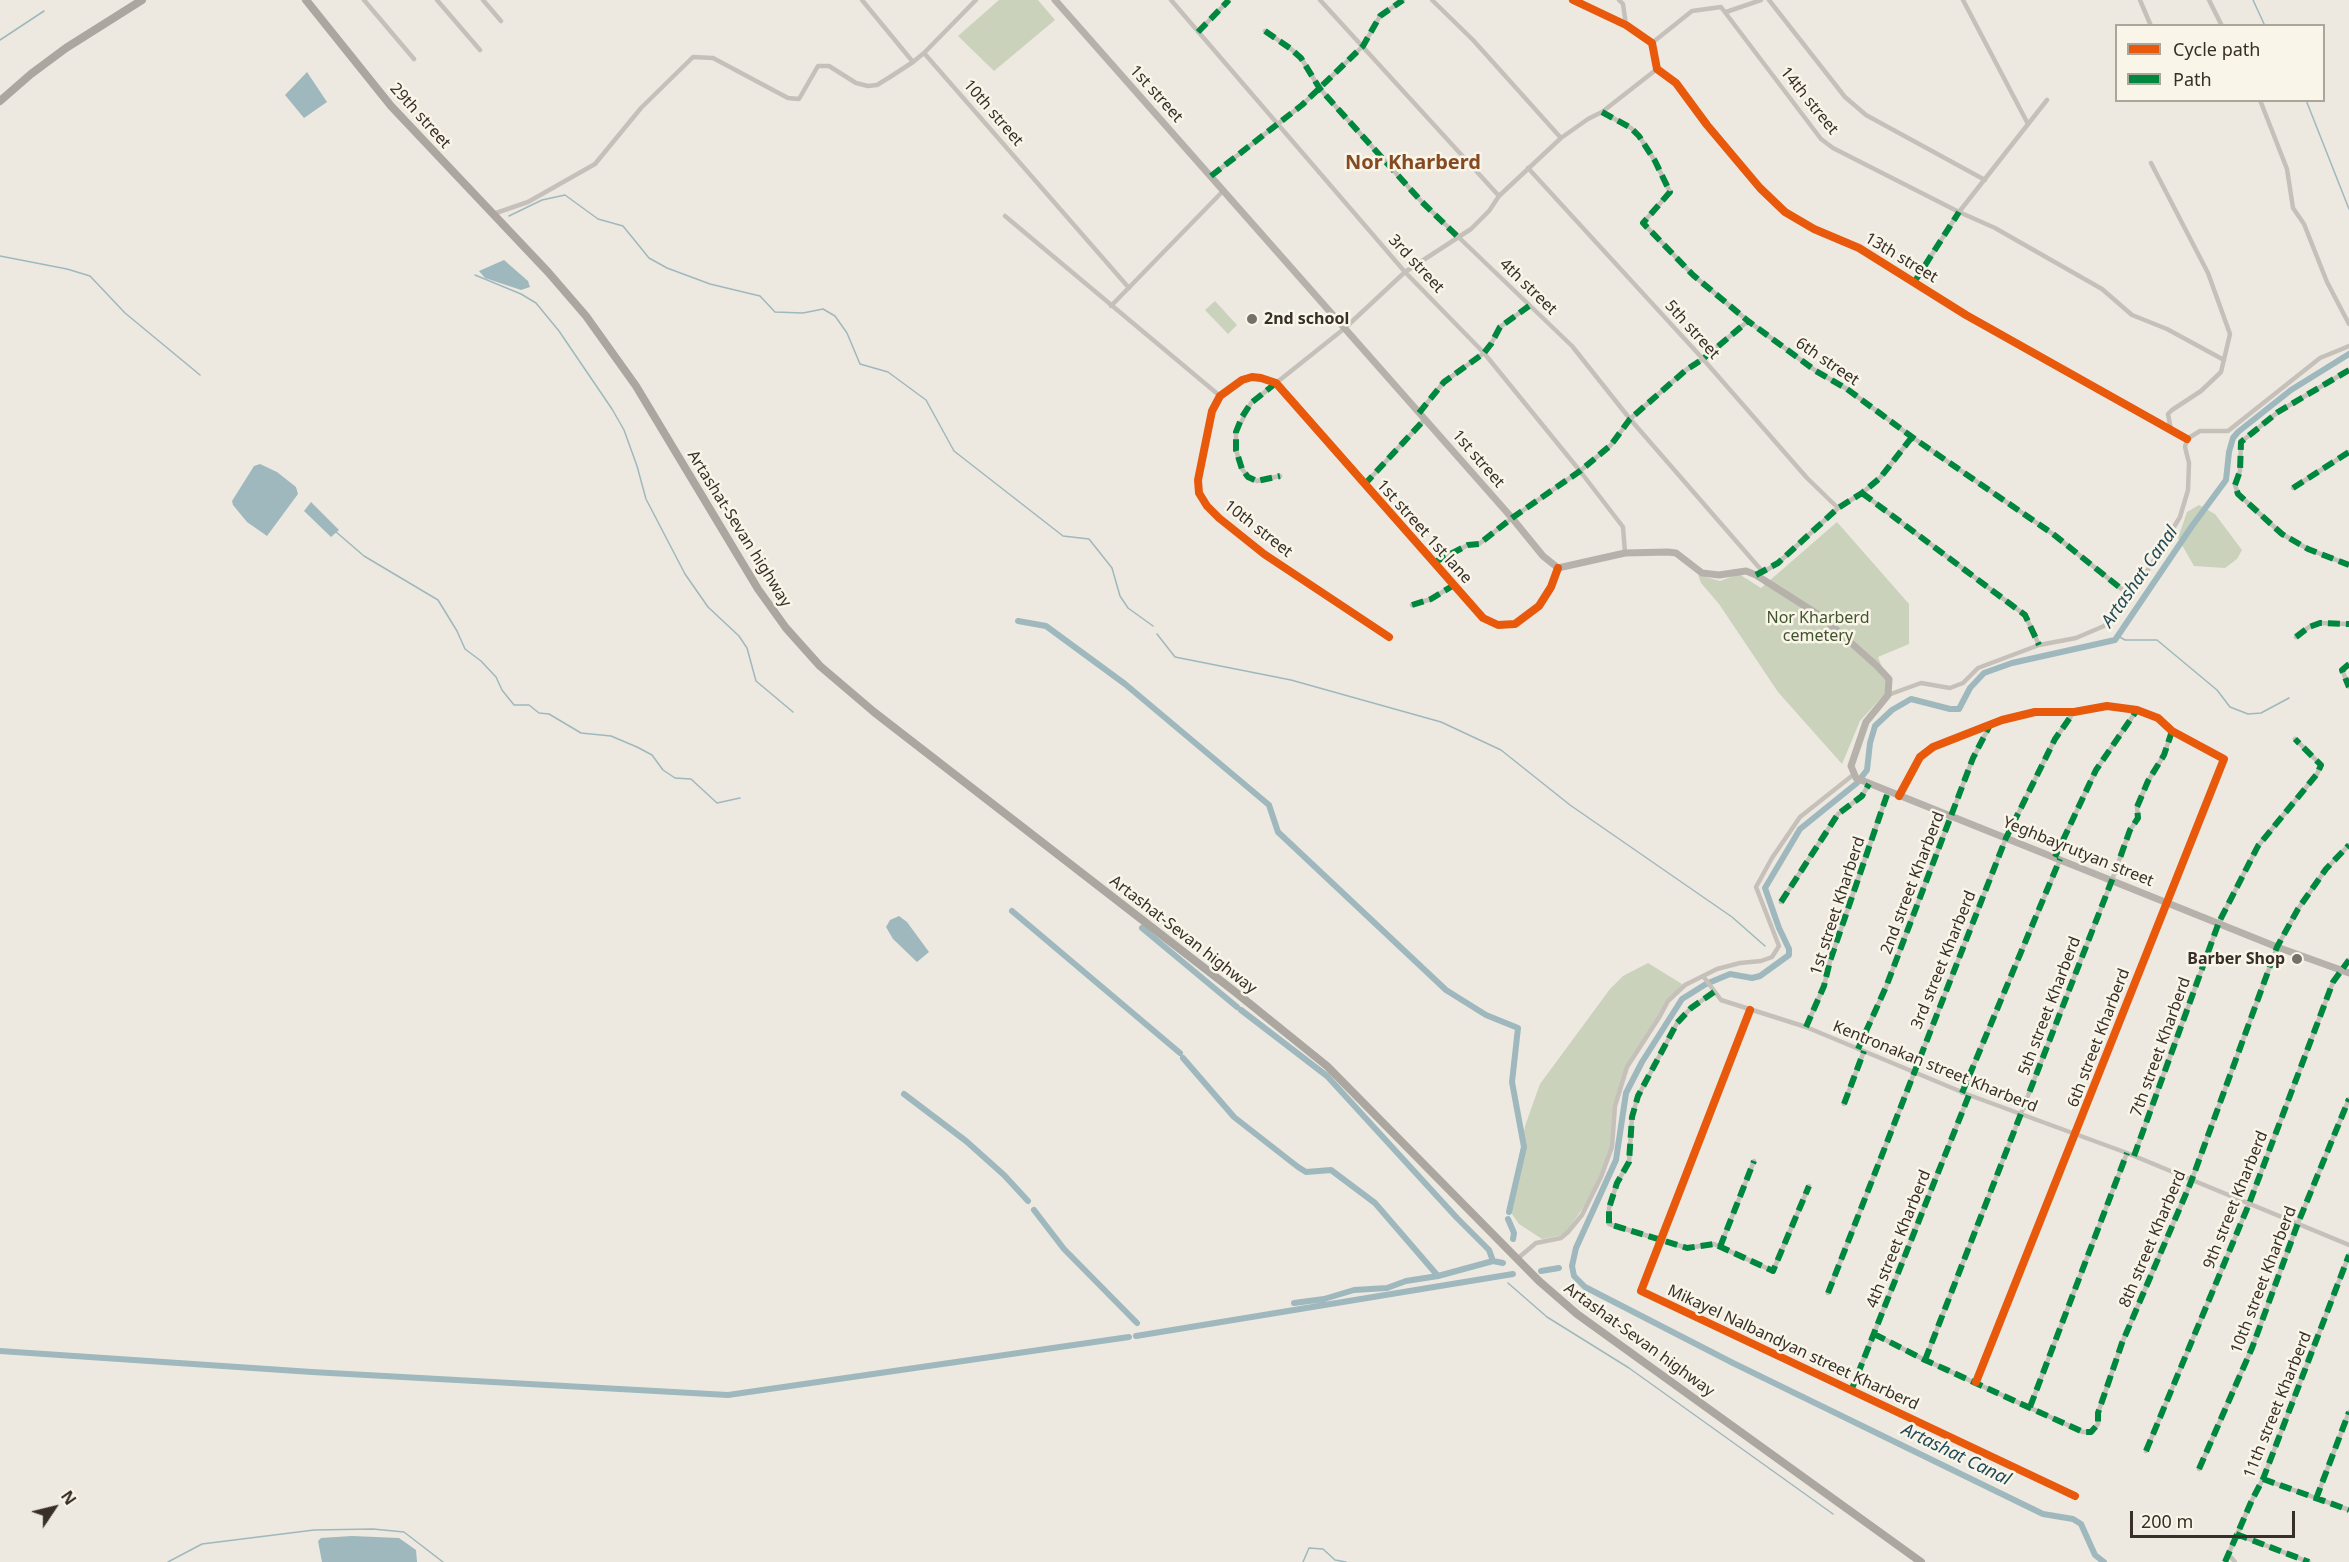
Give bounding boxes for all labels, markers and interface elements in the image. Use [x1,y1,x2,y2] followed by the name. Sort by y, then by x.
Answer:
[2115,24,2325,102] legend
[2173,37,2260,61] text: Cycle path
[1125,61,1187,127] street label: 1st street
[1776,63,1842,139] street label: 14th street
[2173,67,2212,91] text: Path
[959,76,1027,150] street label: 10th street
[386,79,454,153] street label: 29th street
[1345,151,1481,175] district label: Nor Kharberd
[1861,229,1941,287] street label: 13th street
[1384,231,1448,297] street label: 3rd street
[1495,255,1561,319] street label: 4th street
[1661,297,1723,363] street label: 5th street
[1264,309,1349,329] place label: 2nd school
[1245,312,1259,326] marker: 2nd school
[1792,334,1862,390] street label: 6th street
[1448,426,1508,492] street label: 1st street
[683,447,795,611] street label: Artashat-Sevan highway
[1372,476,1476,588] street label: 1st street 1st lane
[1220,496,1296,562] street label: 10th street
[2097,522,2183,632] water label: Artashat Canal
[1767,608,1869,646] park label: Nor Kharberd cemetery
[1877,809,1949,957] street label: 2nd street Kharberd
[2000,813,2156,891] street label: Yeghbayrutyan street
[1806,834,1870,978] street label: 1st street Kharberd
[1106,872,1260,998] street label: Artashat-Sevan highway
[1907,888,1981,1032] street label: 3rd street Kharberd
[2015,934,2085,1078] street label: 5th street Kharberd
[2187,949,2285,969] place label: Barber Shop
[2290,952,2304,966] marker: Barber Shop
[2064,966,2134,1110] street label: 6th street Kharberd
[2127,975,2195,1119] street label: 7th street Kharberd
[1830,1017,2040,1117] street label: Kentronakan street Kharberd
[2200,1128,2272,1272] street label: 9th street Kharberd
[1863,1167,1935,1311] street label: 4th street Kharberd
[2115,1168,2191,1310] street label: 8th street Kharberd
[2227,1204,2301,1356] street label: 10th street Kharberd
[1560,1279,1718,1401] street label: Artashat-Sevan highway
[1664,1281,1922,1415] street label: Mikayel Nalbandyan street Kharberd
[2240,1329,2316,1481] street label: 11th street Kharberd
[1898,1419,2014,1491] water label: Artashat Canal
[24,1478,84,1538] north arrow
[56,1486,81,1509] text: N
[2133,1499,2298,1537] scale bar
[2141,1509,2193,1533] text: 200 m

